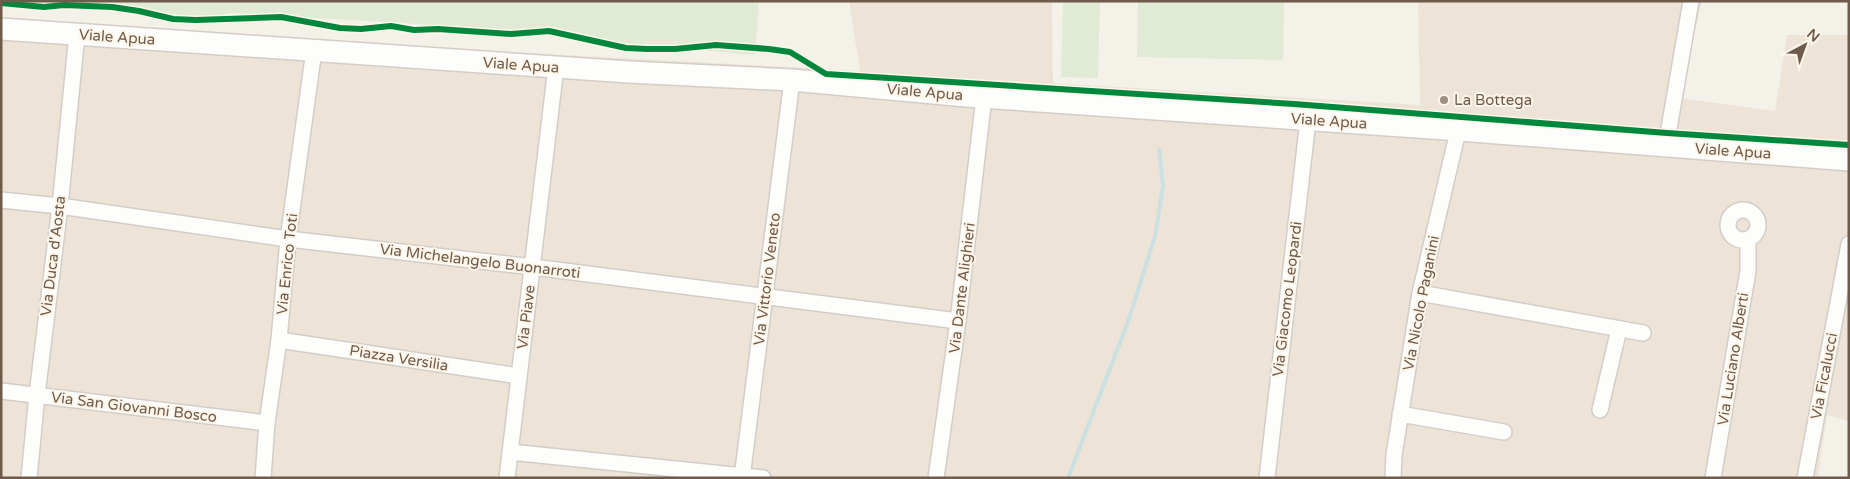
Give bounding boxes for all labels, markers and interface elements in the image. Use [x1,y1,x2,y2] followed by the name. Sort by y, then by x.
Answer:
[1780,20,1830,70] north arrow
[78,25,156,49] street label: Viale Apua
[1803,25,1823,46] text: N
[482,53,560,77] street label: Viale Apua
[886,80,964,104] street label: Viale Apua
[1454,91,1532,109] place label: La Bottega
[1438,94,1450,106] marker: La Bottega
[1290,109,1368,133] street label: Viale Apua
[1694,139,1772,163] street label: Viale Apua
[37,195,69,317] street label: Via Duca d'Aosta
[273,212,301,316] street label: Via Enrico Toti
[750,212,784,346] street label: Via Vittorio Veneto
[1269,220,1305,378] street label: Via Giacomo Leopardi
[945,222,979,354] street label: Via Dante Alighieri
[1399,234,1443,372] street label: Via Nicolo Paganini
[379,240,581,282] street label: Via Michelangelo Buonarroti
[513,284,539,350] street label: Via Piave
[1714,291,1752,427] street label: Via Luciano Alberti
[1807,331,1841,421] street label: Via Ficalucci
[348,341,450,375] street label: Piazza Versilia
[50,388,218,426] street label: Via San Giovanni Bosco

